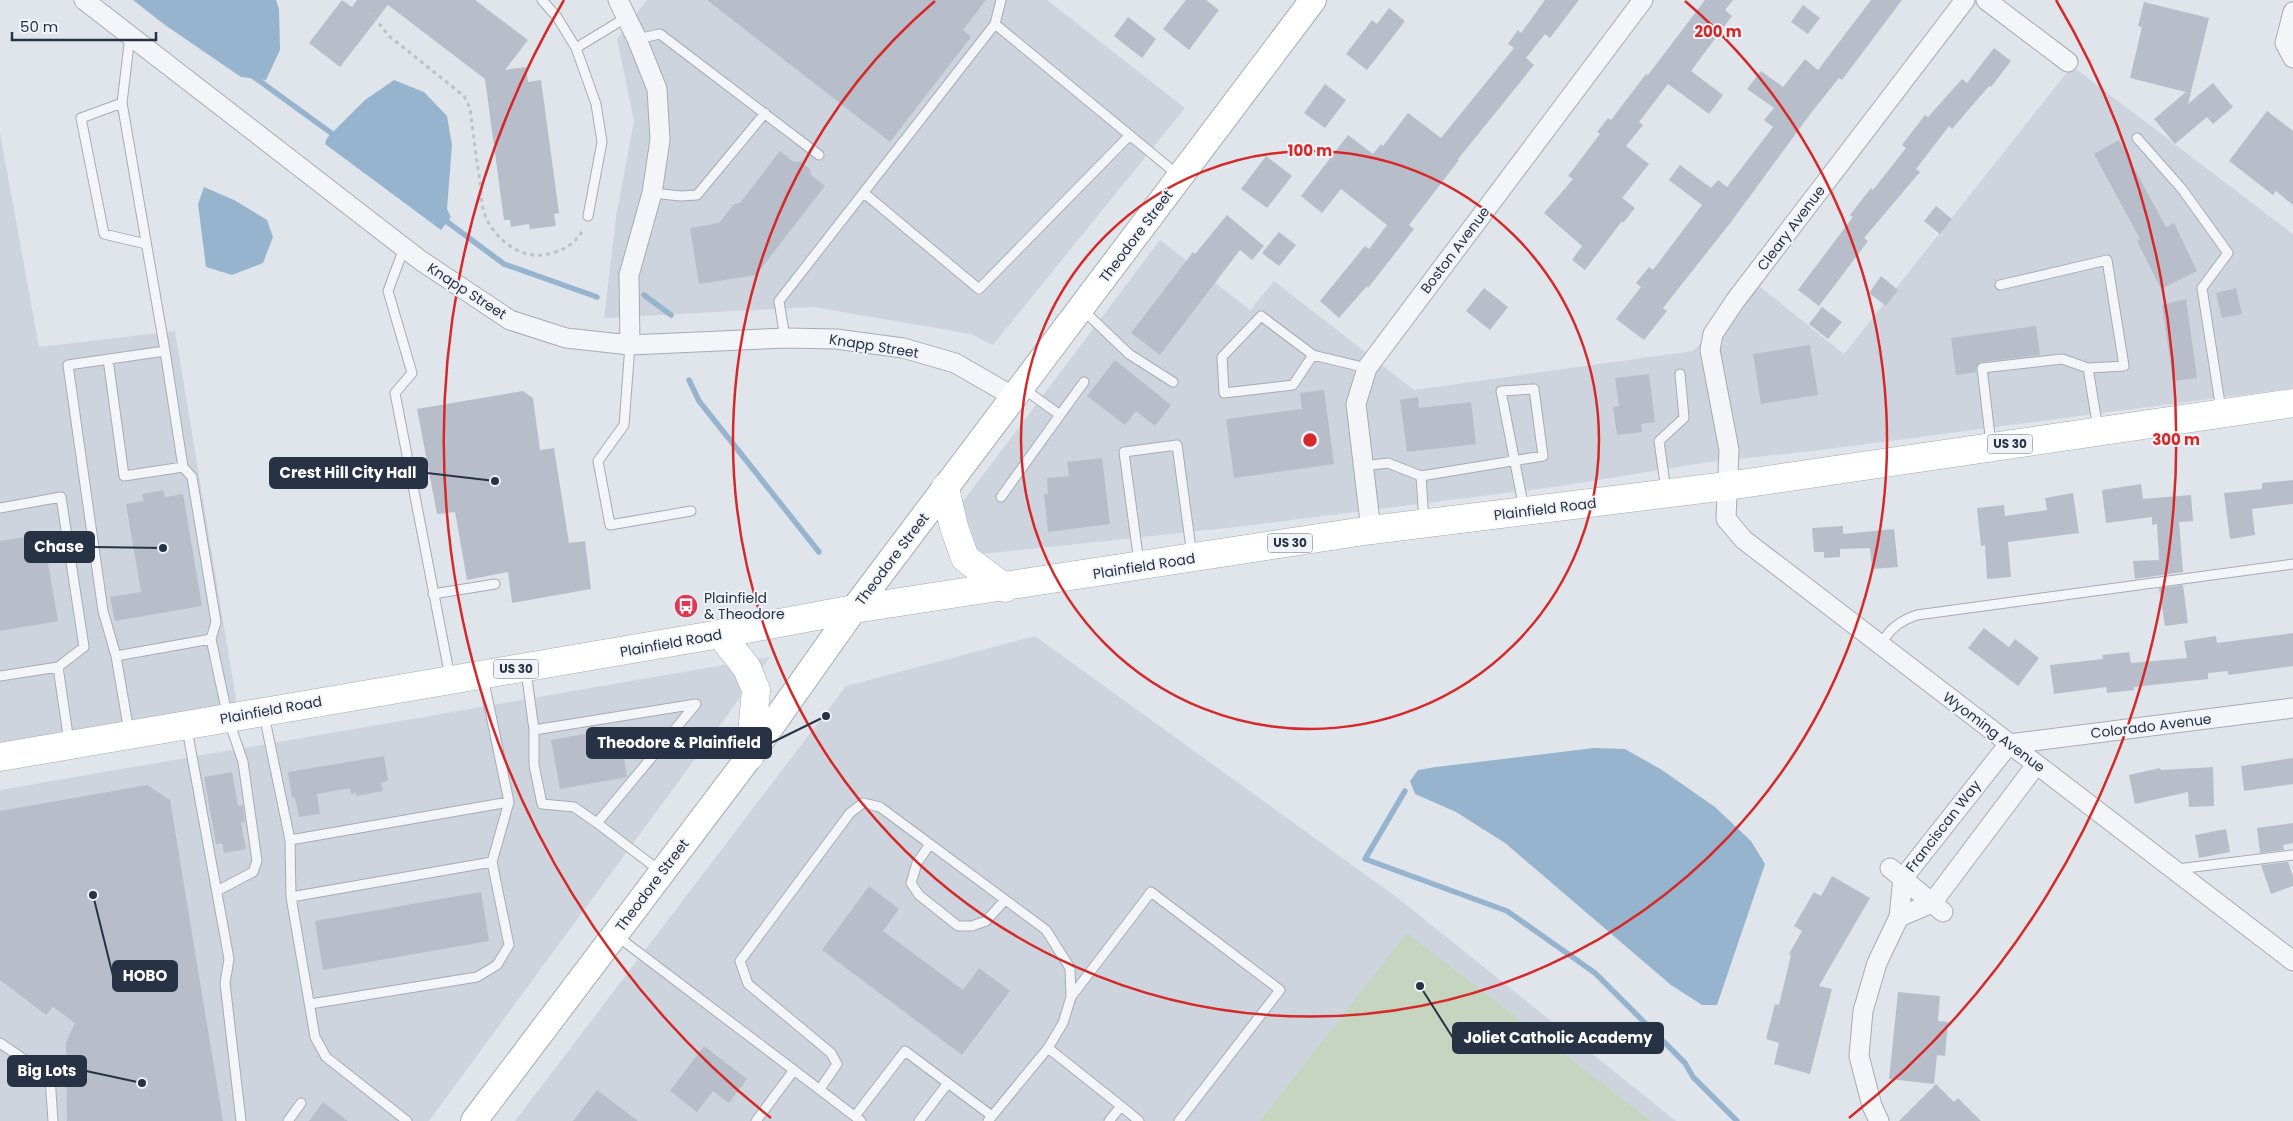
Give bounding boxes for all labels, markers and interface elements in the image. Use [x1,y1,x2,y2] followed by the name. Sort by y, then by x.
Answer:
[12,10,156,42] scale bar
[20,16,58,37] text: 50 m
[1694,21,1742,42] text: 200 m
[1288,140,1332,161] text: 100 m
[1752,181,1830,275] street label: Cleary Avenue
[1095,186,1177,286] street label: Theodore Street
[1416,202,1495,298] street label: Boston Avenue
[424,258,510,324] street label: Knapp Street
[828,329,920,363] street label: Knapp Street
[2152,429,2200,450] text: 300 m
[1301,431,1319,449] centre of rings
[1988,434,2032,454] road number: US 30
[270,458,427,488] callout: Crest Hill City Hall
[280,462,416,483] text: Crest Hill City Hall
[1493,493,1597,525] street label: Plainfield Road
[851,509,933,609] street label: Theodore Street
[25,532,94,562] callout: Chase
[1268,534,1312,552] road number: US 30
[34,536,84,557] text: Chase
[1091,548,1197,584] street label: Plainfield Road
[704,588,785,624] place label: Plainfield & Theodore
[673,593,699,619] bus stop icon: Plainfield & Theodore
[618,624,724,662] street label: Plainfield Road
[494,660,538,679] road number: US 30
[1939,687,2049,777] street label: Wyoming Avenue
[218,691,324,729] street label: Plainfield Road
[2089,709,2213,743] street label: Colorado Avenue
[587,728,771,758] callout: Theodore & Plainfield
[597,732,761,753] text: Theodore & Plainfield
[1901,776,1985,876] street label: Franciscan Way
[611,835,693,935] street label: Theodore Street
[113,961,177,991] callout: HOBO
[123,965,167,986] text: HOBO
[1453,1023,1663,1053] callout: Joliet Catholic Academy
[1463,1027,1653,1048] text: Joliet Catholic Academy
[8,1056,86,1086] callout: Big Lots
[18,1060,76,1081] text: Big Lots

